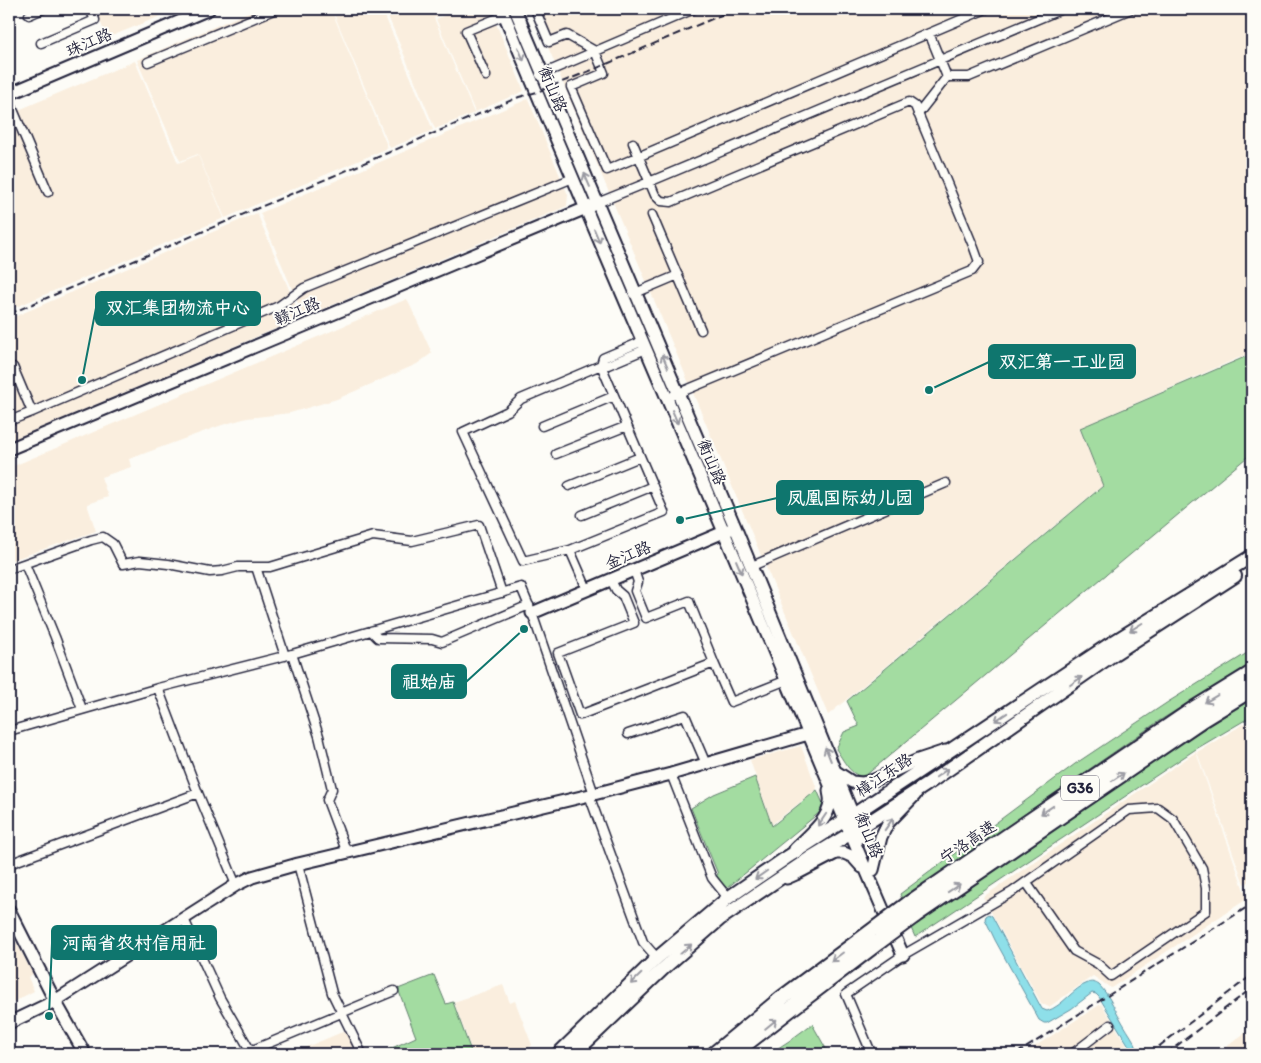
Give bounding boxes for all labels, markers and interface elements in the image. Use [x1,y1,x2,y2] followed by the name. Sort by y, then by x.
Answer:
[63,24,115,60] street label: 珠江路
[517,46,526,61] one-way arrow
[535,63,571,115] street label: 衡山路
[582,173,592,188] one-way arrow
[593,228,603,243] one-way arrow
[96,292,260,325] callout: 双汇集团物流中心
[271,293,323,329] street label: 赣江路
[106,297,250,319] text: 双汇集团物流中心
[989,345,1135,378] callout: 双汇第一工业园
[999,351,1125,373] text: 双汇第一工业园
[659,354,669,369] one-way arrow
[671,409,681,424] one-way arrow
[694,436,730,488] street label: 衡山路
[777,481,923,514] callout: 凤凰国际幼儿园
[787,487,913,509] text: 凤凰国际幼儿园
[602,537,654,573] street label: 金江路
[735,559,745,574] one-way arrow
[1130,623,1144,633] one-way arrow
[392,665,466,698] callout: 祖始庙
[402,671,456,693] text: 祖始庙
[1069,676,1083,686] one-way arrow
[1204,694,1218,704] one-way arrow
[994,712,1008,722] one-way arrow
[823,747,832,762] one-way arrow
[852,749,916,801] street label: 樟江东路
[935,768,949,778] one-way arrow
[1111,772,1125,782] one-way arrow
[1061,776,1099,800] road number: G36
[1040,805,1054,815] one-way arrow
[851,809,887,861] street label: 衡山路
[816,812,826,826] one-way arrow
[936,816,1000,868] street label: 宁洛高速
[884,817,894,831] one-way arrow
[754,870,768,880] one-way arrow
[947,883,961,893] one-way arrow
[52,926,216,959] callout: 河南省农村信用社
[62,932,206,954] text: 河南省农村信用社
[680,943,693,955] one-way arrow
[830,952,844,962] one-way arrow
[630,972,642,984] one-way arrow
[765,1018,778,1029] one-way arrow

